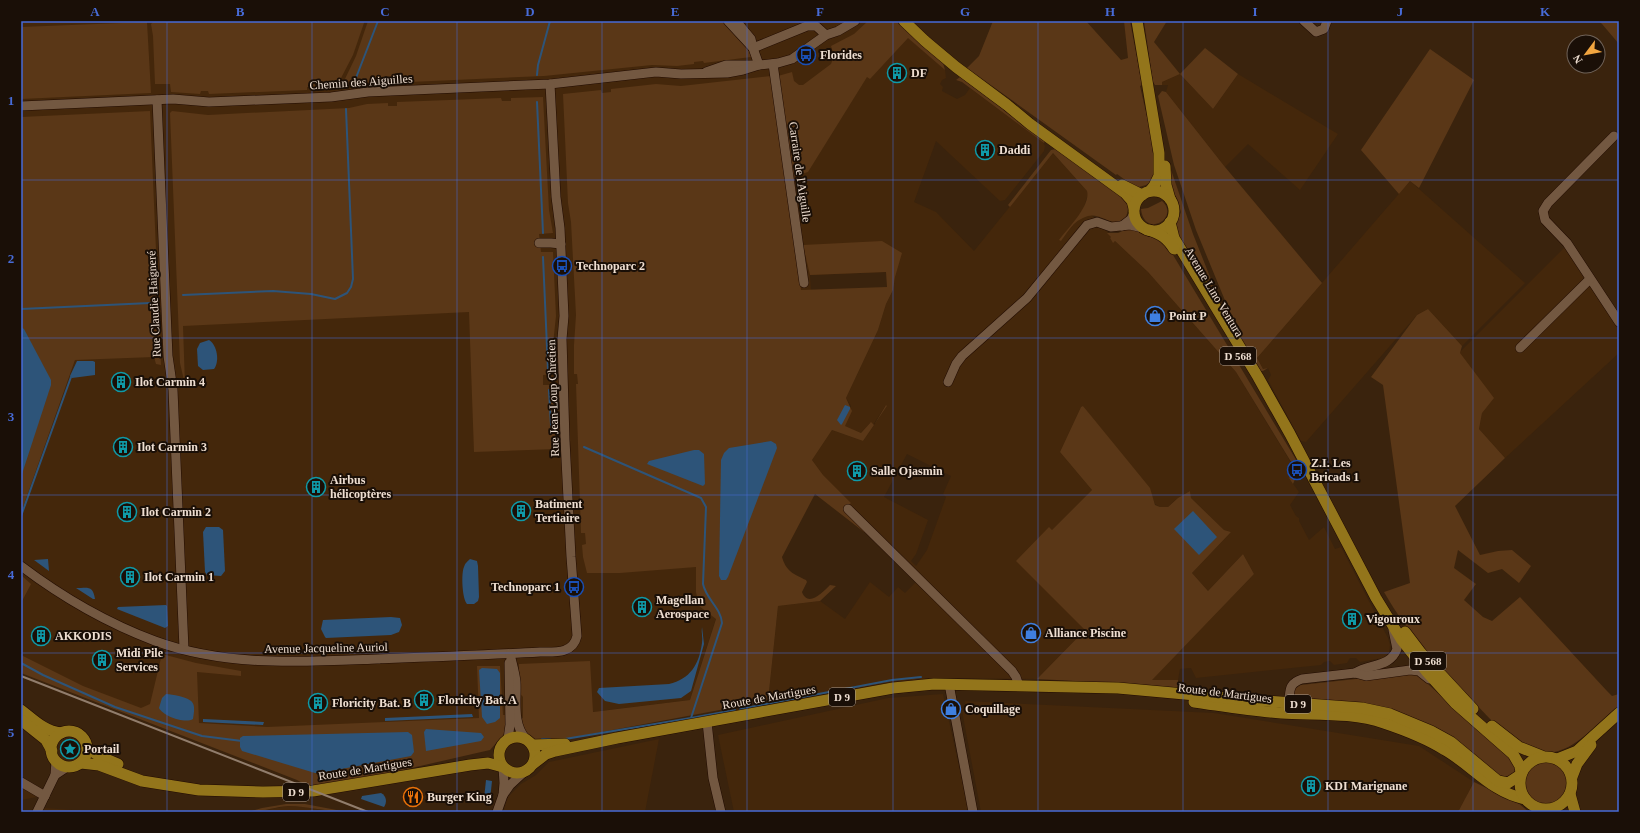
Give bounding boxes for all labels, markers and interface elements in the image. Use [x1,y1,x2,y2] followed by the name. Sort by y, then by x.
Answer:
[90,4,100,19] text: A
[236,4,245,19] text: B
[380,4,390,19] text: C
[525,4,535,19] text: D
[671,4,679,19] text: E
[816,4,824,19] text: F
[960,4,970,19] text: G
[1105,4,1115,19] text: H
[1252,4,1258,19] text: I
[1397,4,1404,19] text: J
[1540,4,1551,19] text: K
[1566,34,1606,74] north arrow
[795,44,817,66] bus stop icon: Florides
[820,48,862,62] place label: Florides
[1570,53,1585,66] text: N
[886,62,908,84] building icon: DF
[911,66,927,80] place label: DF
[309,71,413,93] street label: Chemin des Aiguilles
[8,93,14,108] text: 1
[786,121,814,223] street label: Carraire de l'Aiguille
[974,139,996,161] building icon: Daddi
[999,143,1031,157] place label: Daddi
[1182,245,1247,340] street label: Avenue Lino Ventura
[144,250,164,358] street label: Rue Claudie Haigneré
[8,251,14,266] text: 2
[551,255,573,277] bus stop icon: Technoparc 2
[576,259,645,273] place label: Technoparc 2
[1144,305,1166,327] shop icon: Point P
[1169,309,1207,323] place label: Point P
[544,339,562,457] street label: Rue Jean-Loup Chrétien
[1220,347,1256,365] road number: D 568
[110,371,132,393] building icon: Ilot Carmin 4
[135,375,205,389] place label: Ilot Carmin 4
[8,409,15,424] text: 3
[112,436,134,458] building icon: Ilot Carmin 3
[137,440,207,454] place label: Ilot Carmin 3
[1311,456,1359,484] place label: Z.I. Les Bricads 1
[1286,459,1308,481] bus stop icon: Z.I. Les Bricads 1
[846,460,868,482] building icon: Salle Ojasmin
[871,464,943,478] place label: Salle Ojasmin
[330,473,391,501] place label: Airbus hélicoptères
[305,476,327,498] building icon: Airbus hélicoptères
[535,497,582,525] place label: Batiment Tertiaire
[510,500,532,522] building icon: Batiment Tertiaire
[116,501,138,523] building icon: Ilot Carmin 2
[141,505,211,519] place label: Ilot Carmin 2
[119,566,141,588] building icon: Ilot Carmin 1
[8,567,15,582] text: 4
[144,570,214,584] place label: Ilot Carmin 1
[563,576,585,598] bus stop icon: Technoparc 1
[491,580,560,594] place label: Technoparc 1
[656,593,710,621] place label: Magellan Aerospace
[631,596,653,618] building icon: Magellan Aerospace
[1341,608,1363,630] building icon: Vigouroux
[1366,612,1420,626] place label: Vigouroux
[1020,622,1042,644] shop icon: Alliance Piscine
[30,625,52,647] building icon: AKKODIS
[1045,626,1127,640] place label: Alliance Piscine
[55,629,112,643] place label: AKKODIS
[264,640,389,656] street label: Avenue Jacqueline Auriol
[116,646,164,674] place label: Midi Pile Services
[91,649,113,671] building icon: Midi Pile Services
[1410,652,1446,670] road number: D 568
[1177,680,1273,706] street label: Route de Martigues
[721,682,817,712] street label: Route de Martigues
[829,688,855,706] road number: D 9
[413,689,435,711] building icon: Floricity Bat. A
[307,692,329,714] building icon: Floricity Bat. B
[438,693,517,707] place label: Floricity Bat. A
[1285,695,1311,713] road number: D 9
[332,696,411,710] place label: Floricity Bat. B
[940,698,962,720] shop icon: Coquillage
[965,702,1021,716] place label: Coquillage
[8,725,15,740] text: 5
[59,738,81,760] place icon: Portail
[84,742,120,756] place label: Portail
[317,755,413,783] street label: Route de Martigues
[1300,775,1322,797] building icon: KDI Marignane
[1325,779,1408,793] place label: KDI Marignane
[283,783,309,801] road number: D 9
[402,786,424,808] restaurant icon: Burger King
[427,790,492,804] place label: Burger King

